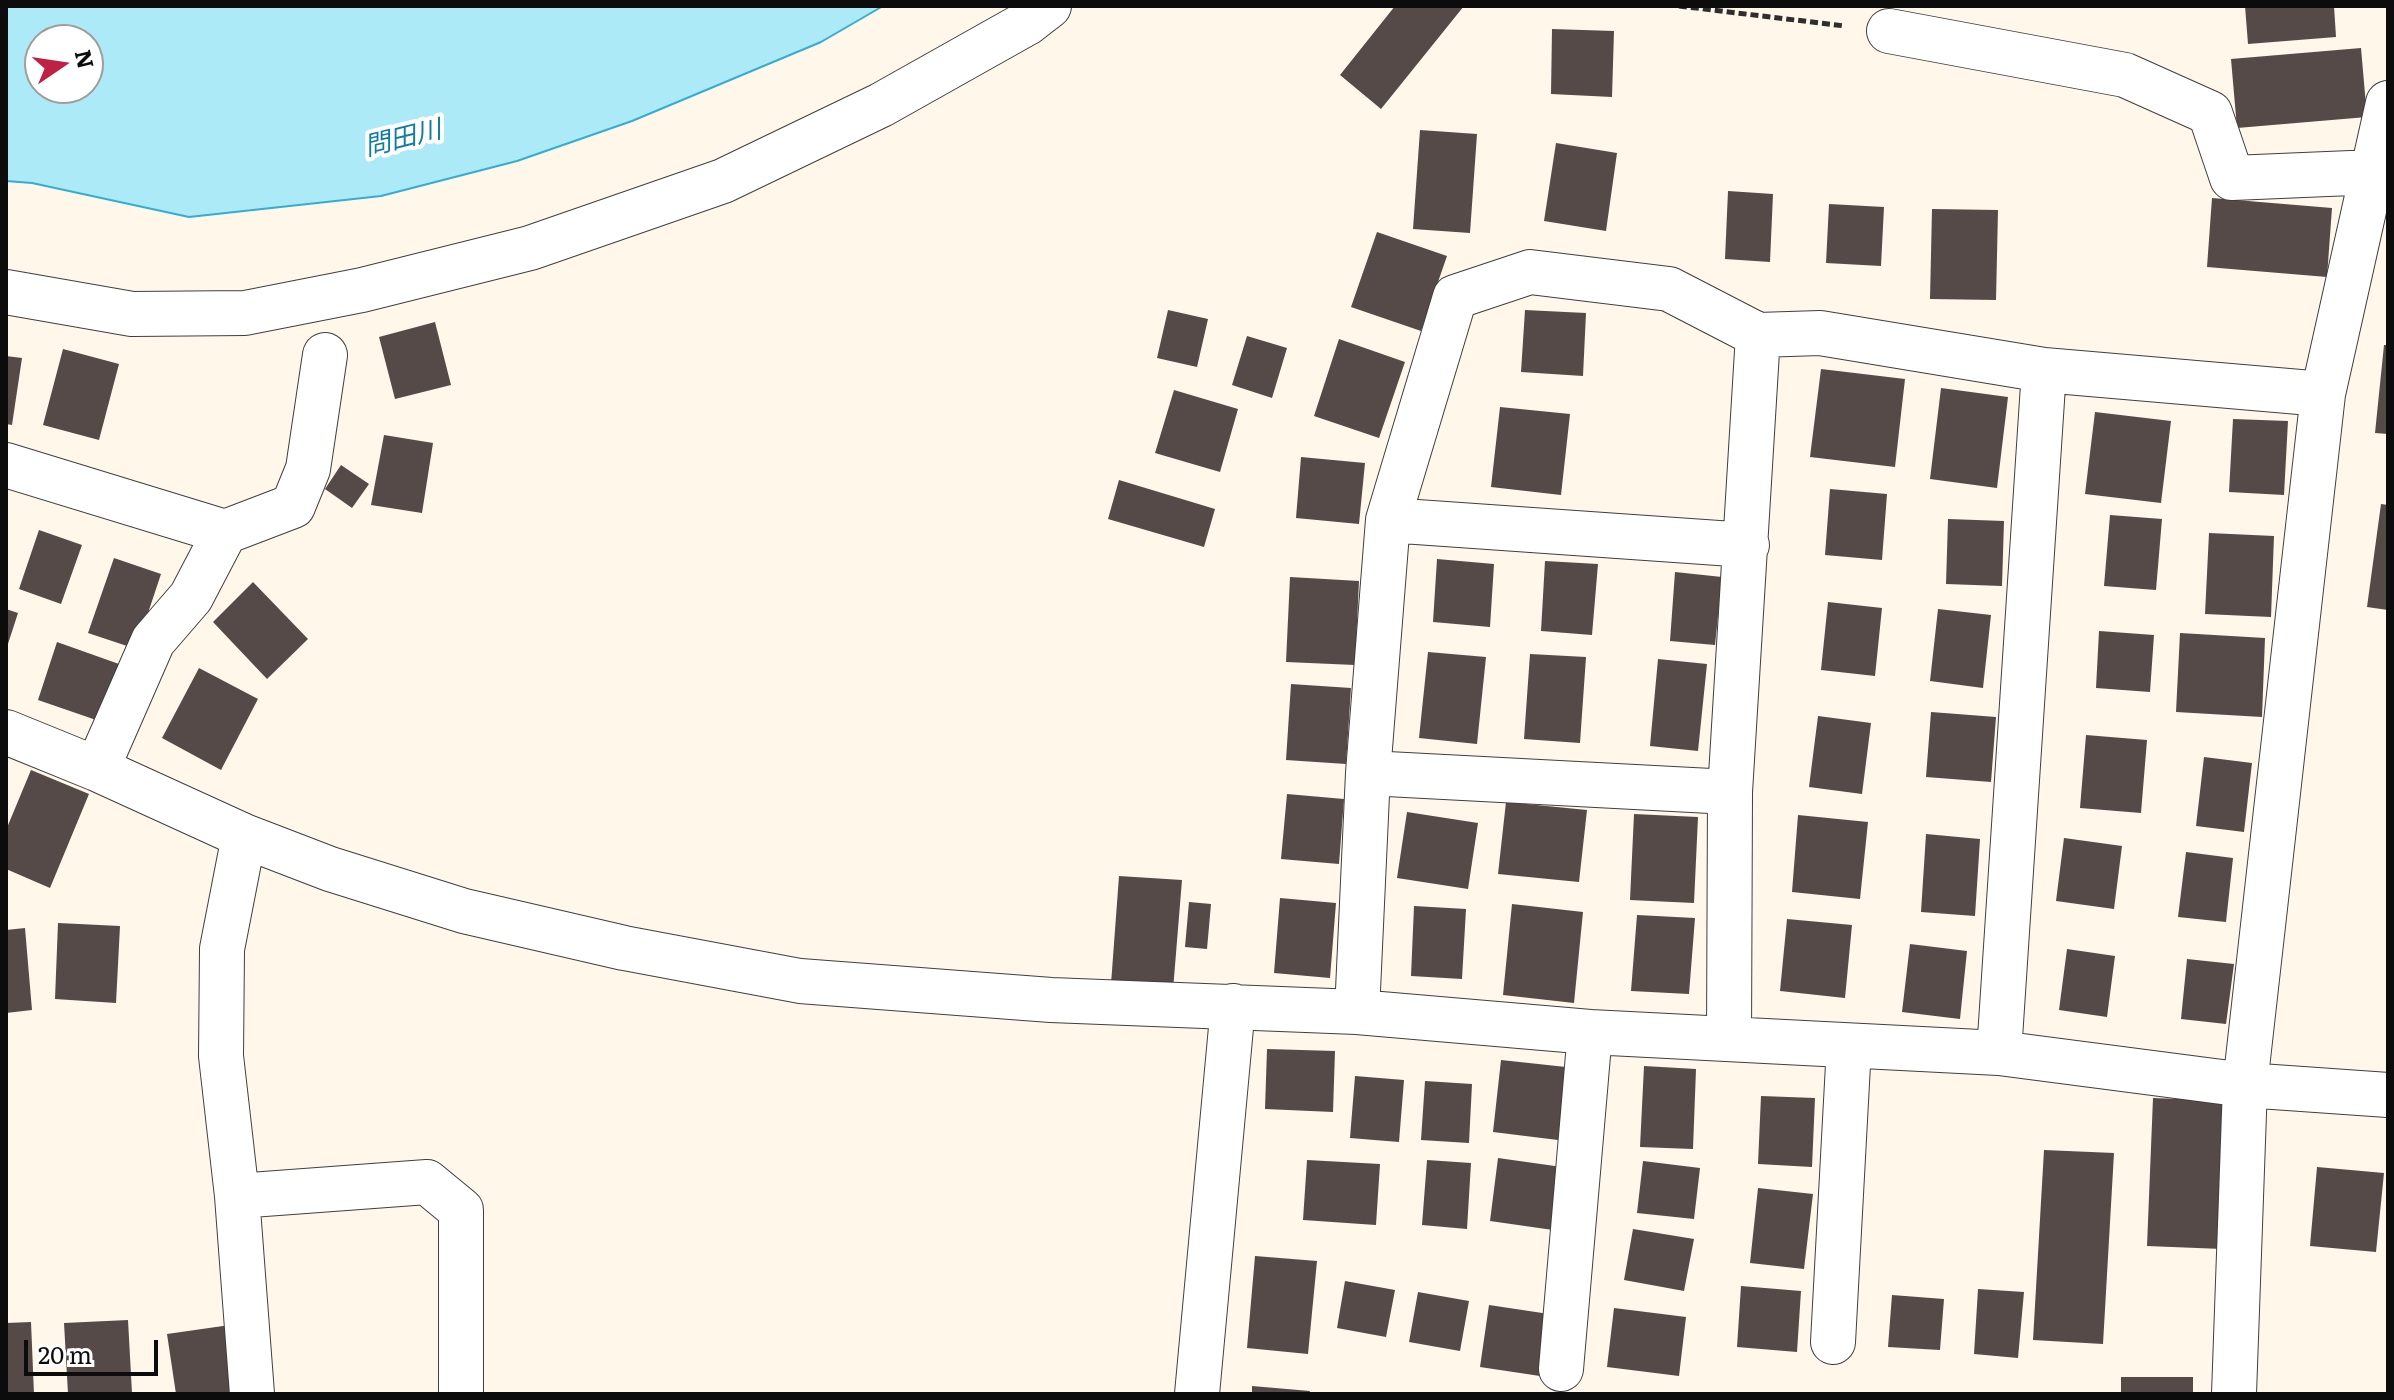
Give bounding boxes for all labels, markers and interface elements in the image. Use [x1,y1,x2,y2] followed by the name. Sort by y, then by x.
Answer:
[24,24,104,104] north arrow
[68,46,104,72] text: N
[361,114,445,164] water label: 問田川
[28,1324,162,1374] scale bar
[38,1336,92,1371] text: 20 m

